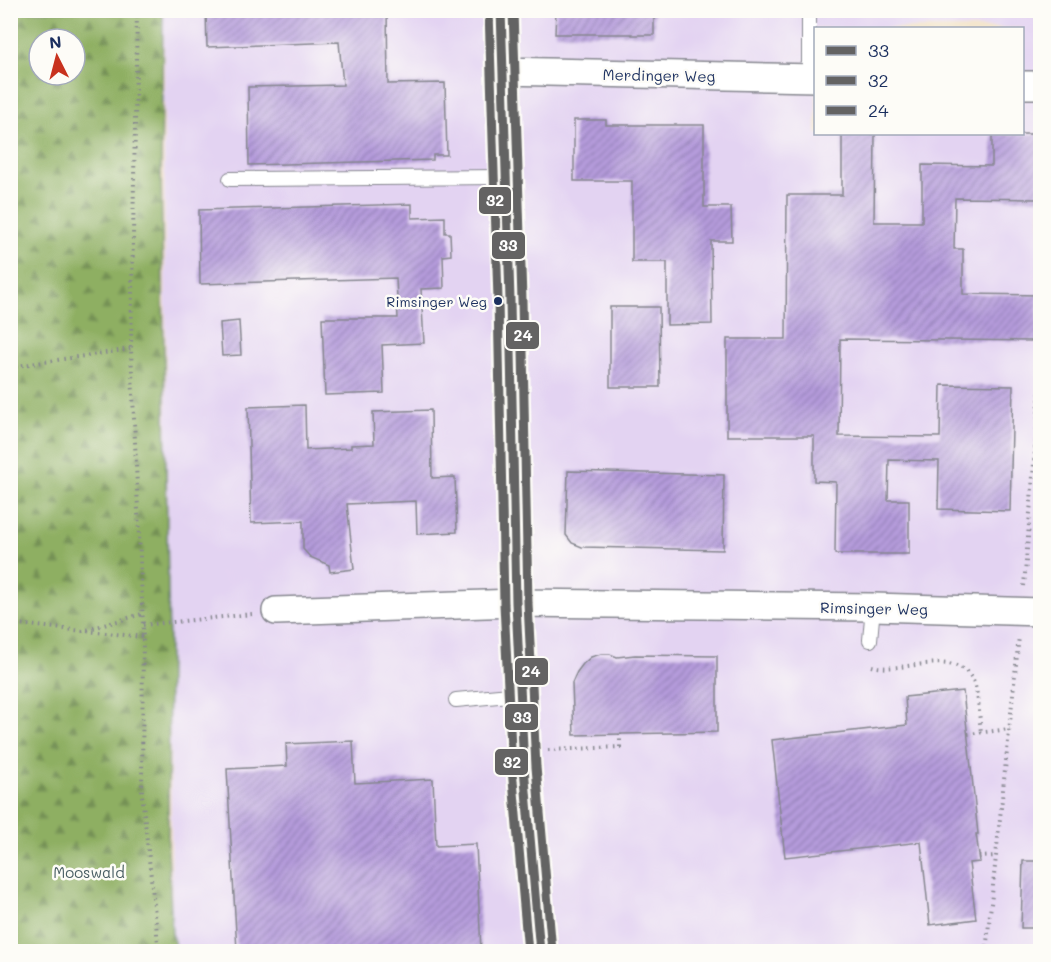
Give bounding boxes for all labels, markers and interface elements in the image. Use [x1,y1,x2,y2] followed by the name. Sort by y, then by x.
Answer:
[27,27,87,87] north arrow
[814,27,1024,135] legend
[48,31,63,53] text: N
[868,38,889,62] text: 33
[603,64,716,86] street label: Merdinger Weg
[868,68,889,92] text: 32
[868,98,889,122] text: 24
[478,186,512,215] line badge: 32
[486,189,504,210] text: 32
[491,231,526,260] line badge: 33
[498,234,518,255] text: 33
[386,292,487,311] place label: Rimsinger Weg
[492,295,504,307] marker: Rimsinger Weg
[505,321,540,350] line badge: 24
[513,324,533,345] text: 24
[820,597,928,619] street label: Rimsinger Weg
[514,657,549,686] line badge: 24
[521,660,541,681] text: 24
[504,703,539,731] line badge: 33
[512,706,532,727] text: 33
[494,748,529,776] line badge: 32
[503,751,521,772] text: 32
[53,862,125,882] park label: Mooswald

